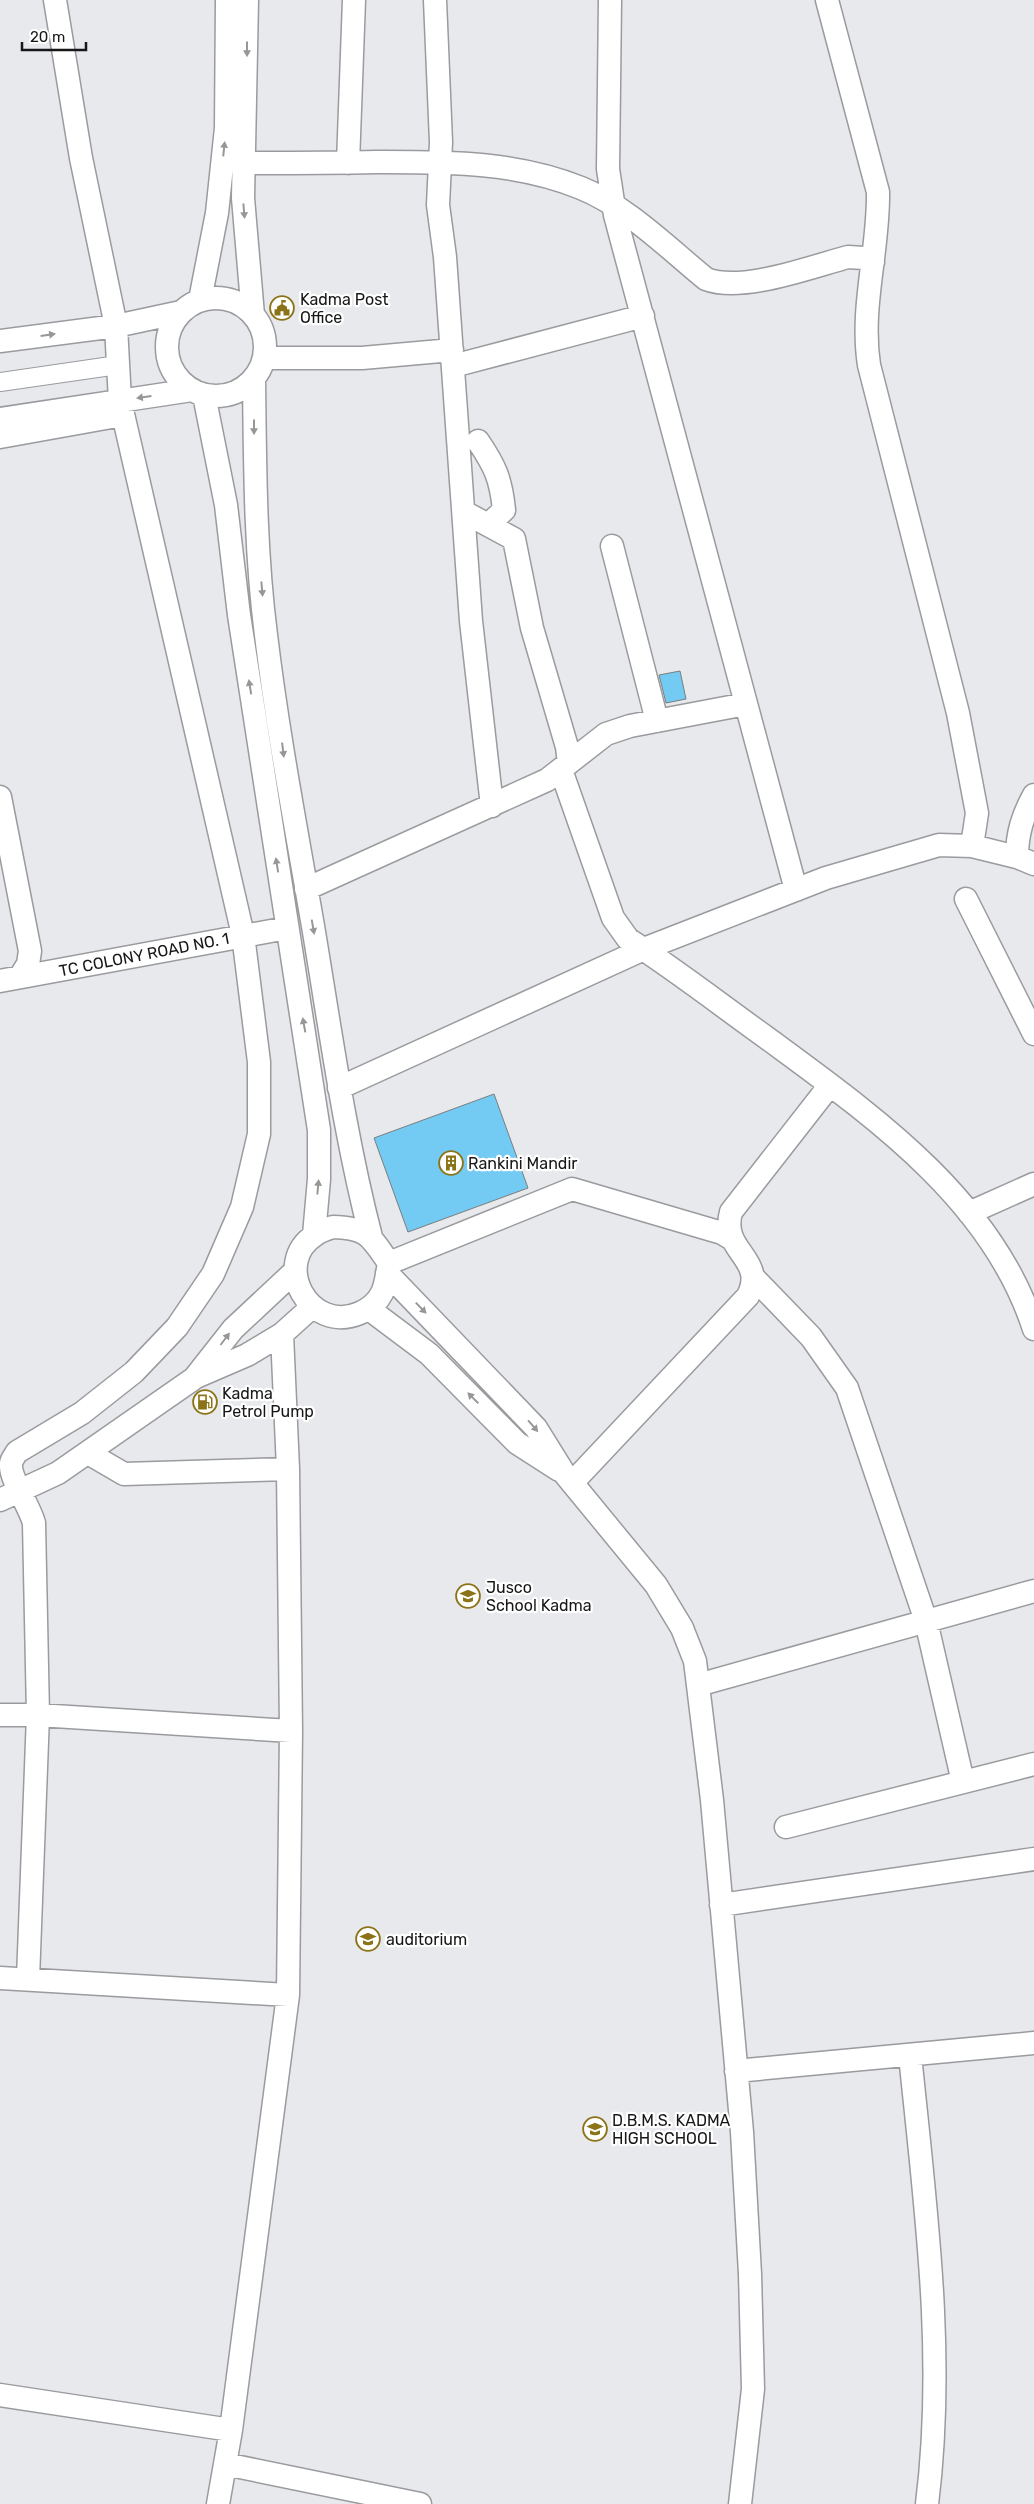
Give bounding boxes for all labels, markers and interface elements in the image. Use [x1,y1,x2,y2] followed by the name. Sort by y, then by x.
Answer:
[22,20,86,52] scale bar
[30,28,65,46] text: 20 m
[243,41,251,57] one-way arrow
[220,140,228,156] one-way arrow
[240,203,248,219] one-way arrow
[300,290,389,327] place label: Kadma Post Office
[269,295,295,321] public building icon: Kadma Post Office
[41,330,57,338] one-way arrow
[135,394,151,402] one-way arrow
[250,419,258,435] one-way arrow
[258,581,266,597] one-way arrow
[245,679,253,695] one-way arrow
[279,742,287,758] one-way arrow
[273,857,281,873] one-way arrow
[309,920,317,936] one-way arrow
[57,929,231,980] street label: TC COLONY ROAD NO. 1
[299,1017,307,1033] one-way arrow
[438,1150,464,1176] building icon: Rankini Mandir
[468,1154,577,1173] place label: Rankini Mandir
[315,1178,323,1194] one-way arrow
[415,1302,427,1314] one-way arrow
[220,1333,231,1346] one-way arrow
[222,1384,314,1421] place label: Kadma Petrol Pump
[192,1389,218,1415] fuel station icon: Kadma Petrol Pump
[467,1393,479,1405] one-way arrow
[527,1420,539,1432] one-way arrow
[486,1578,592,1615] place label: Jusco School Kadma
[455,1583,481,1609] school or university icon: Jusco School Kadma
[355,1926,381,1952] school or university icon: auditorium
[386,1930,467,1949] place label: auditorium
[612,2111,731,2148] place label: D.B.M.S. KADMA HIGH SCHOOL
[582,2116,608,2142] school or university icon: D.B.M.S. KADMA HIGH SCHOOL

